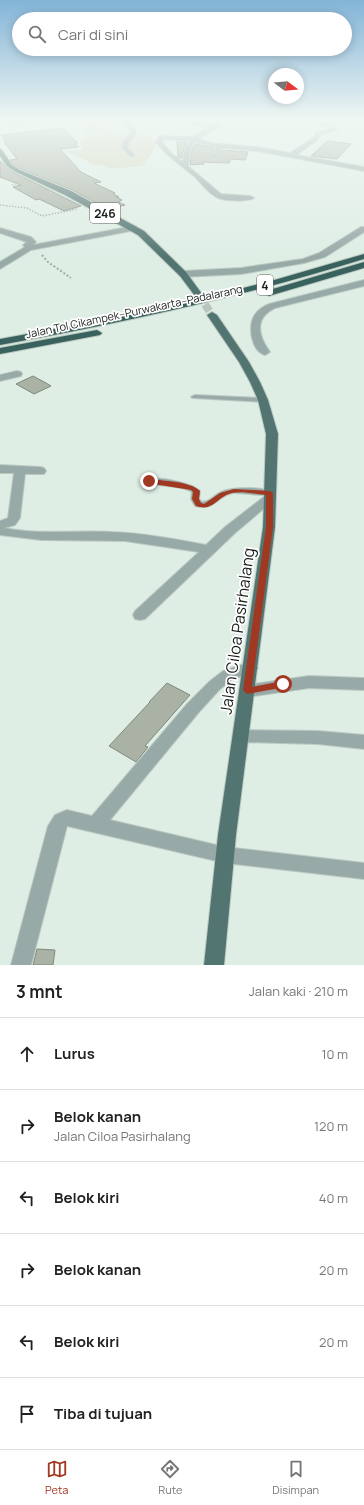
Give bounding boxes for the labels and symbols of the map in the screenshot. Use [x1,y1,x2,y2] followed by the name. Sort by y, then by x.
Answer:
[268,68,304,104] north arrow
[90,203,120,223] road number: 246
[257,275,273,295] road number: 4
[24,281,244,341] street label: Jalan Tol Cikampek–Purwakarta–Padalarang
[140,472,158,490] route end
[214,546,260,716] street label: Jalan Ciloa Pasirhalang
[274,675,292,693] route start

